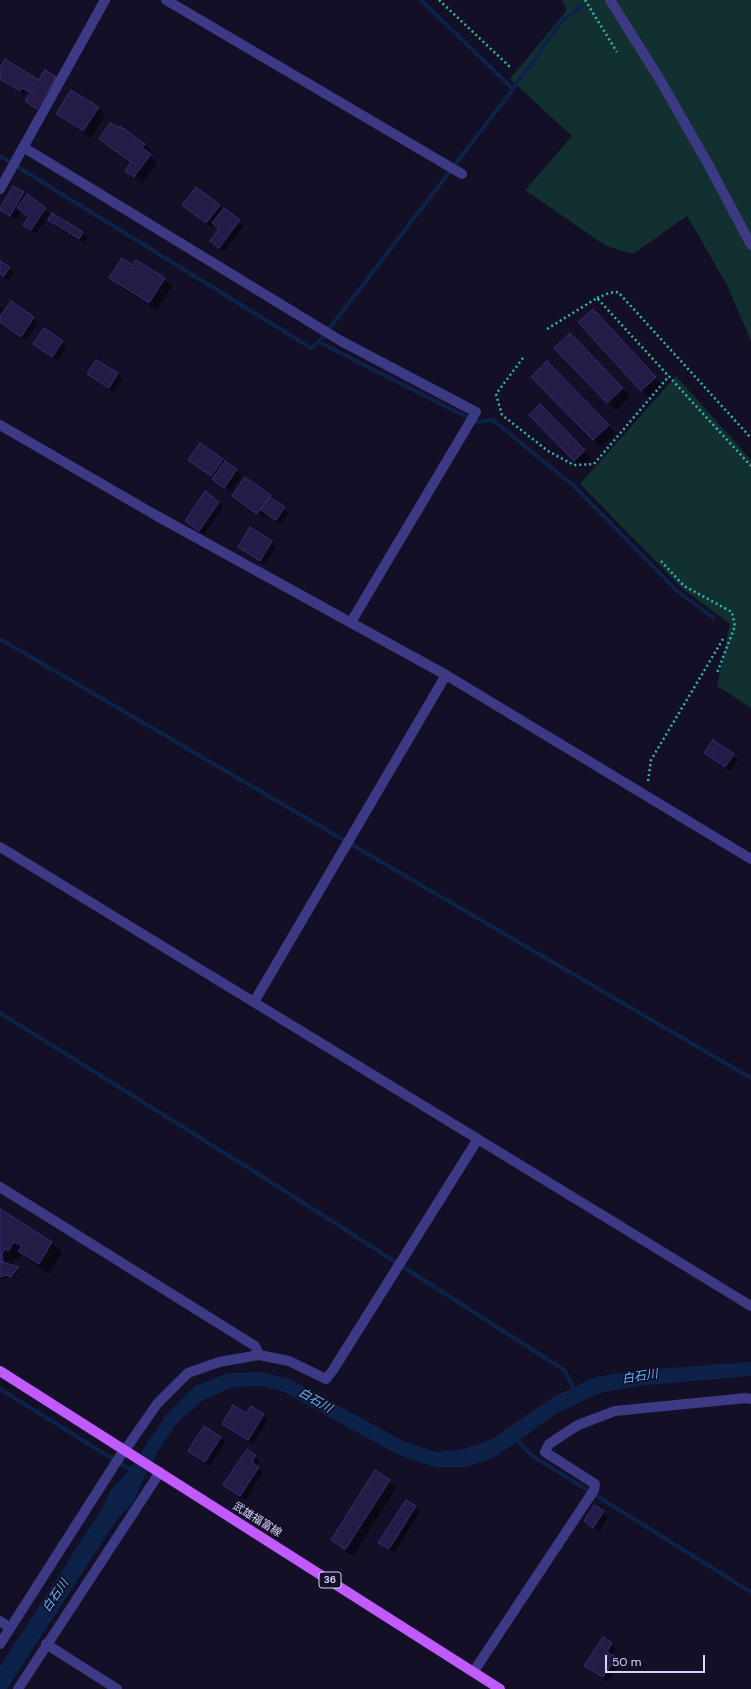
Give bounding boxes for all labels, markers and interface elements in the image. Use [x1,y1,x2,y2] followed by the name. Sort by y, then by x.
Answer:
[621,1367,659,1387] water label: 白石川
[296,1386,334,1416] water label: 白石川
[230,1500,284,1540] street label: 武雄福富線
[319,1572,341,1588] road number: 36
[40,1577,72,1615] water label: 白石川
[607,1647,707,1673] scale bar
[612,1654,641,1670] text: 50 m

